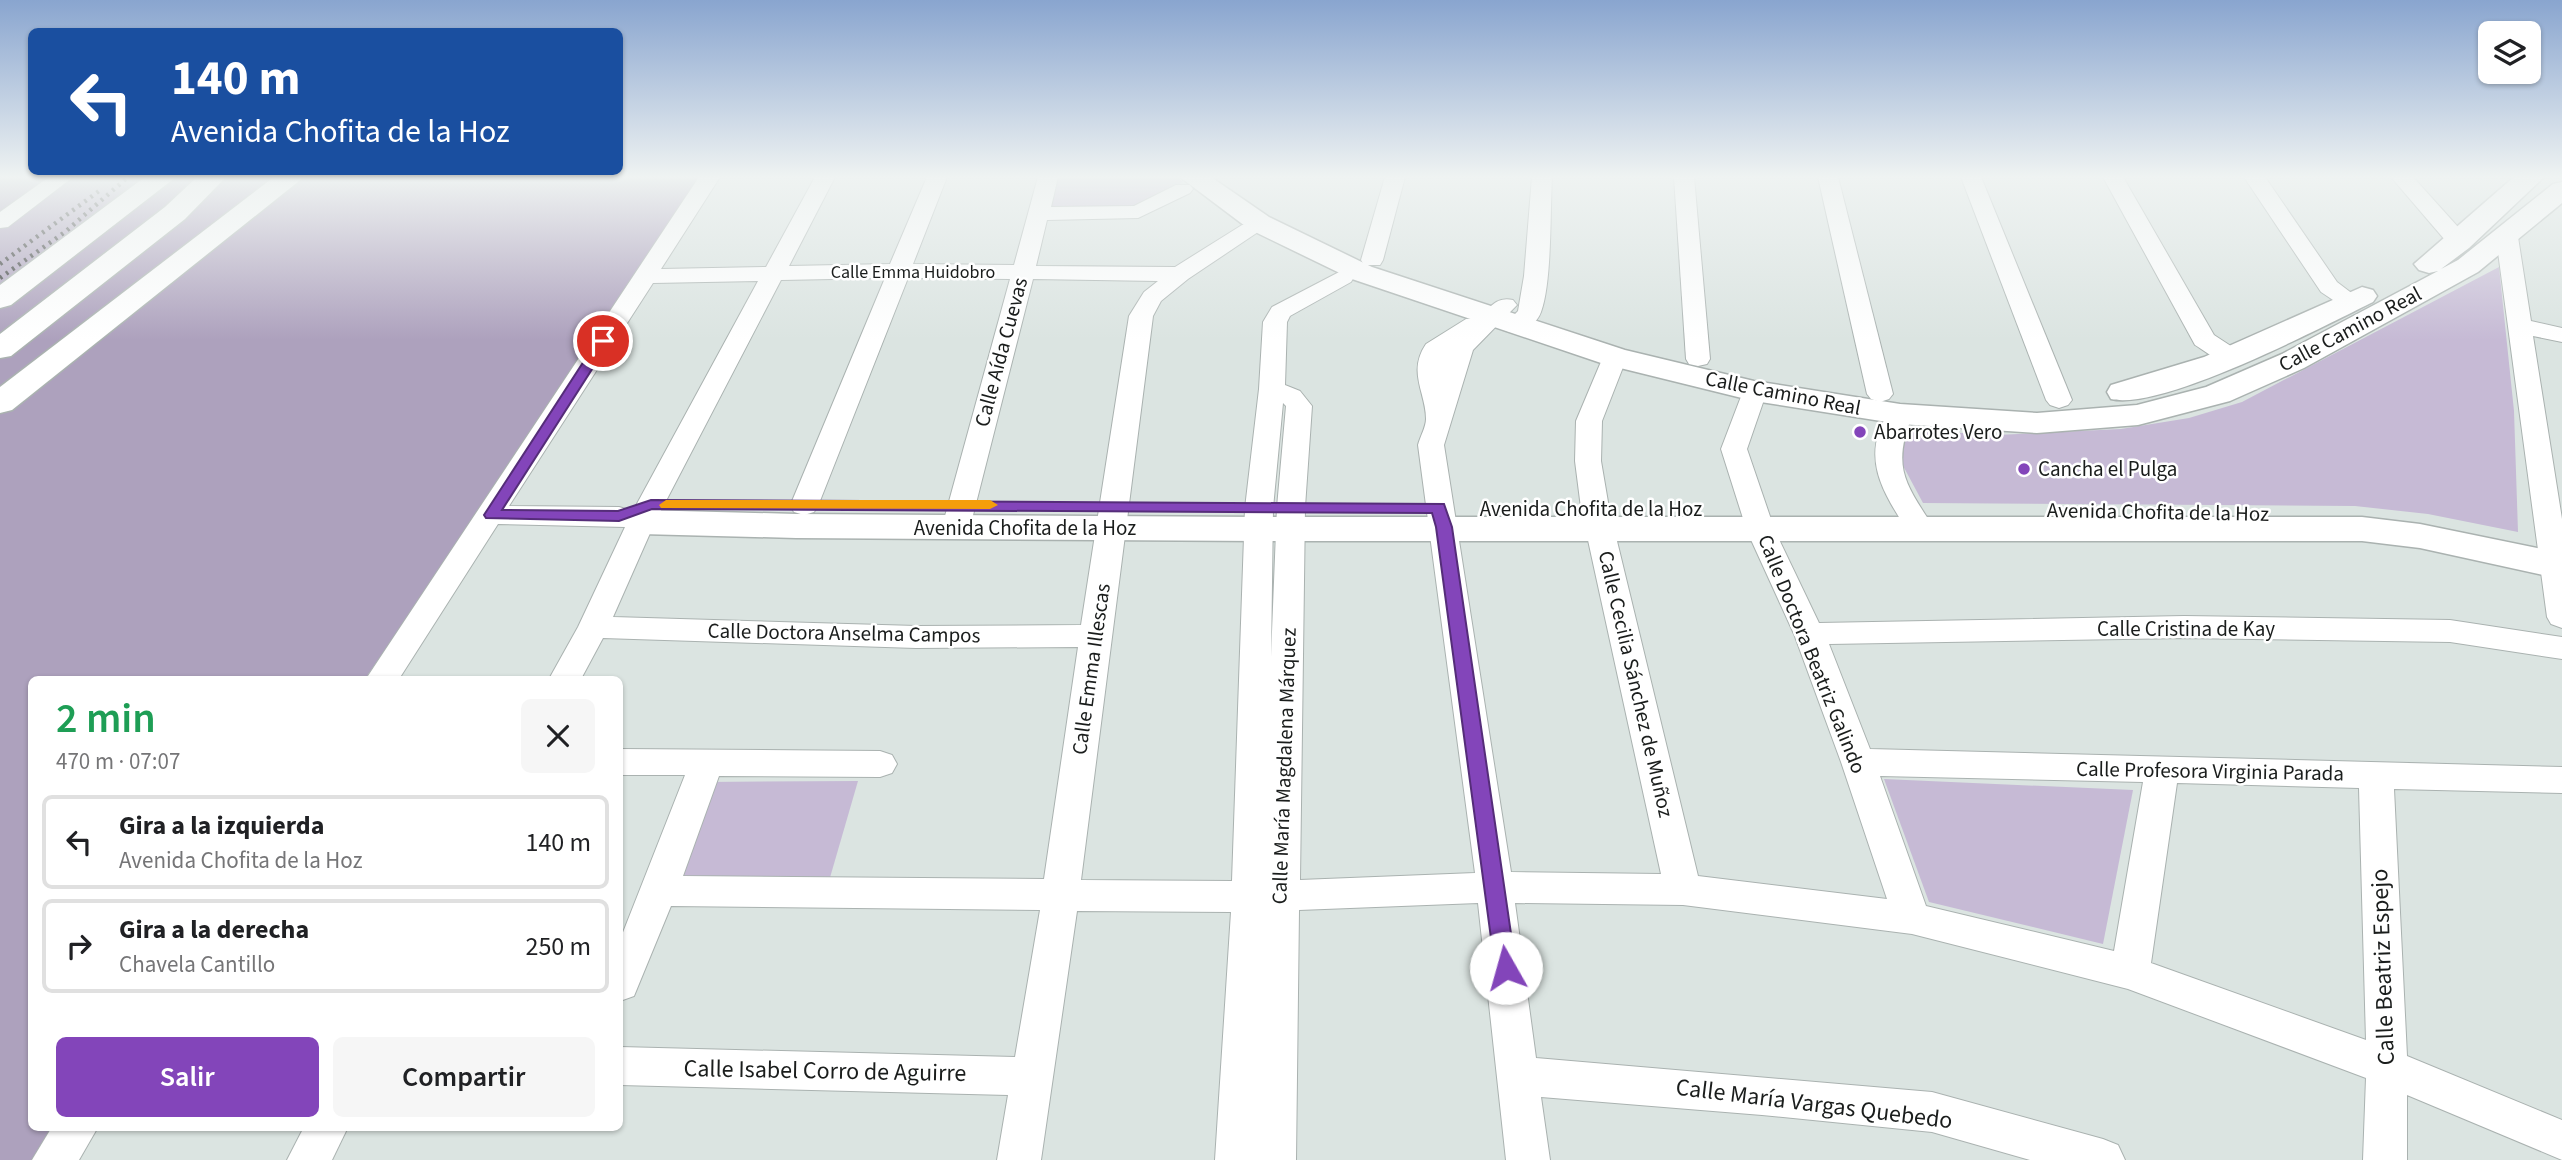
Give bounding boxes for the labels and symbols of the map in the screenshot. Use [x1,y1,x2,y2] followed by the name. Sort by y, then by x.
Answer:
[831,260,995,285] street label: Calle Emma Huidobro
[967,274,1035,430] street label: Calle Aída Cuevas
[2273,279,2427,379] street label: Calle Camino Real
[573,311,633,371] pin
[1703,363,1863,423] street label: Calle Camino Real
[1874,417,2002,447] place label: Abarrotes Vero
[1852,424,1868,440] marker: Abarrotes Vero
[2038,454,2177,484] place label: Cancha el Pulga
[2016,461,2032,477] marker: Cancha el Pulga
[1480,494,1702,524] street label: Avenida Chofita de la Hoz
[2047,495,2269,529] street label: Avenida Chofita de la Hoz
[914,513,1136,543] street label: Avenida Chofita de la Hoz
[1750,530,1874,778] street label: Calle Doctora Beatriz Galindo
[1591,548,1681,820] street label: Calle Cecilia Sánchez de Muñoz
[1064,581,1118,757] street label: Calle Emma Illescas
[2097,614,2275,644] street label: Calle Cristina de Kay
[707,616,981,650] street label: Calle Doctora Anselma Campos
[1264,627,1304,905] street label: Calle María Magdalena Márquez
[2076,754,2344,788] street label: Calle Profesora Virginia Parada
[2362,868,2404,1066] street label: Calle Beatriz Espejo
[1469,931,1543,1005] position arrow
[683,1051,967,1091] street label: Calle Isabel Corro de Aguirre
[1674,1070,1954,1138] street label: Calle María Vargas Quebedo

